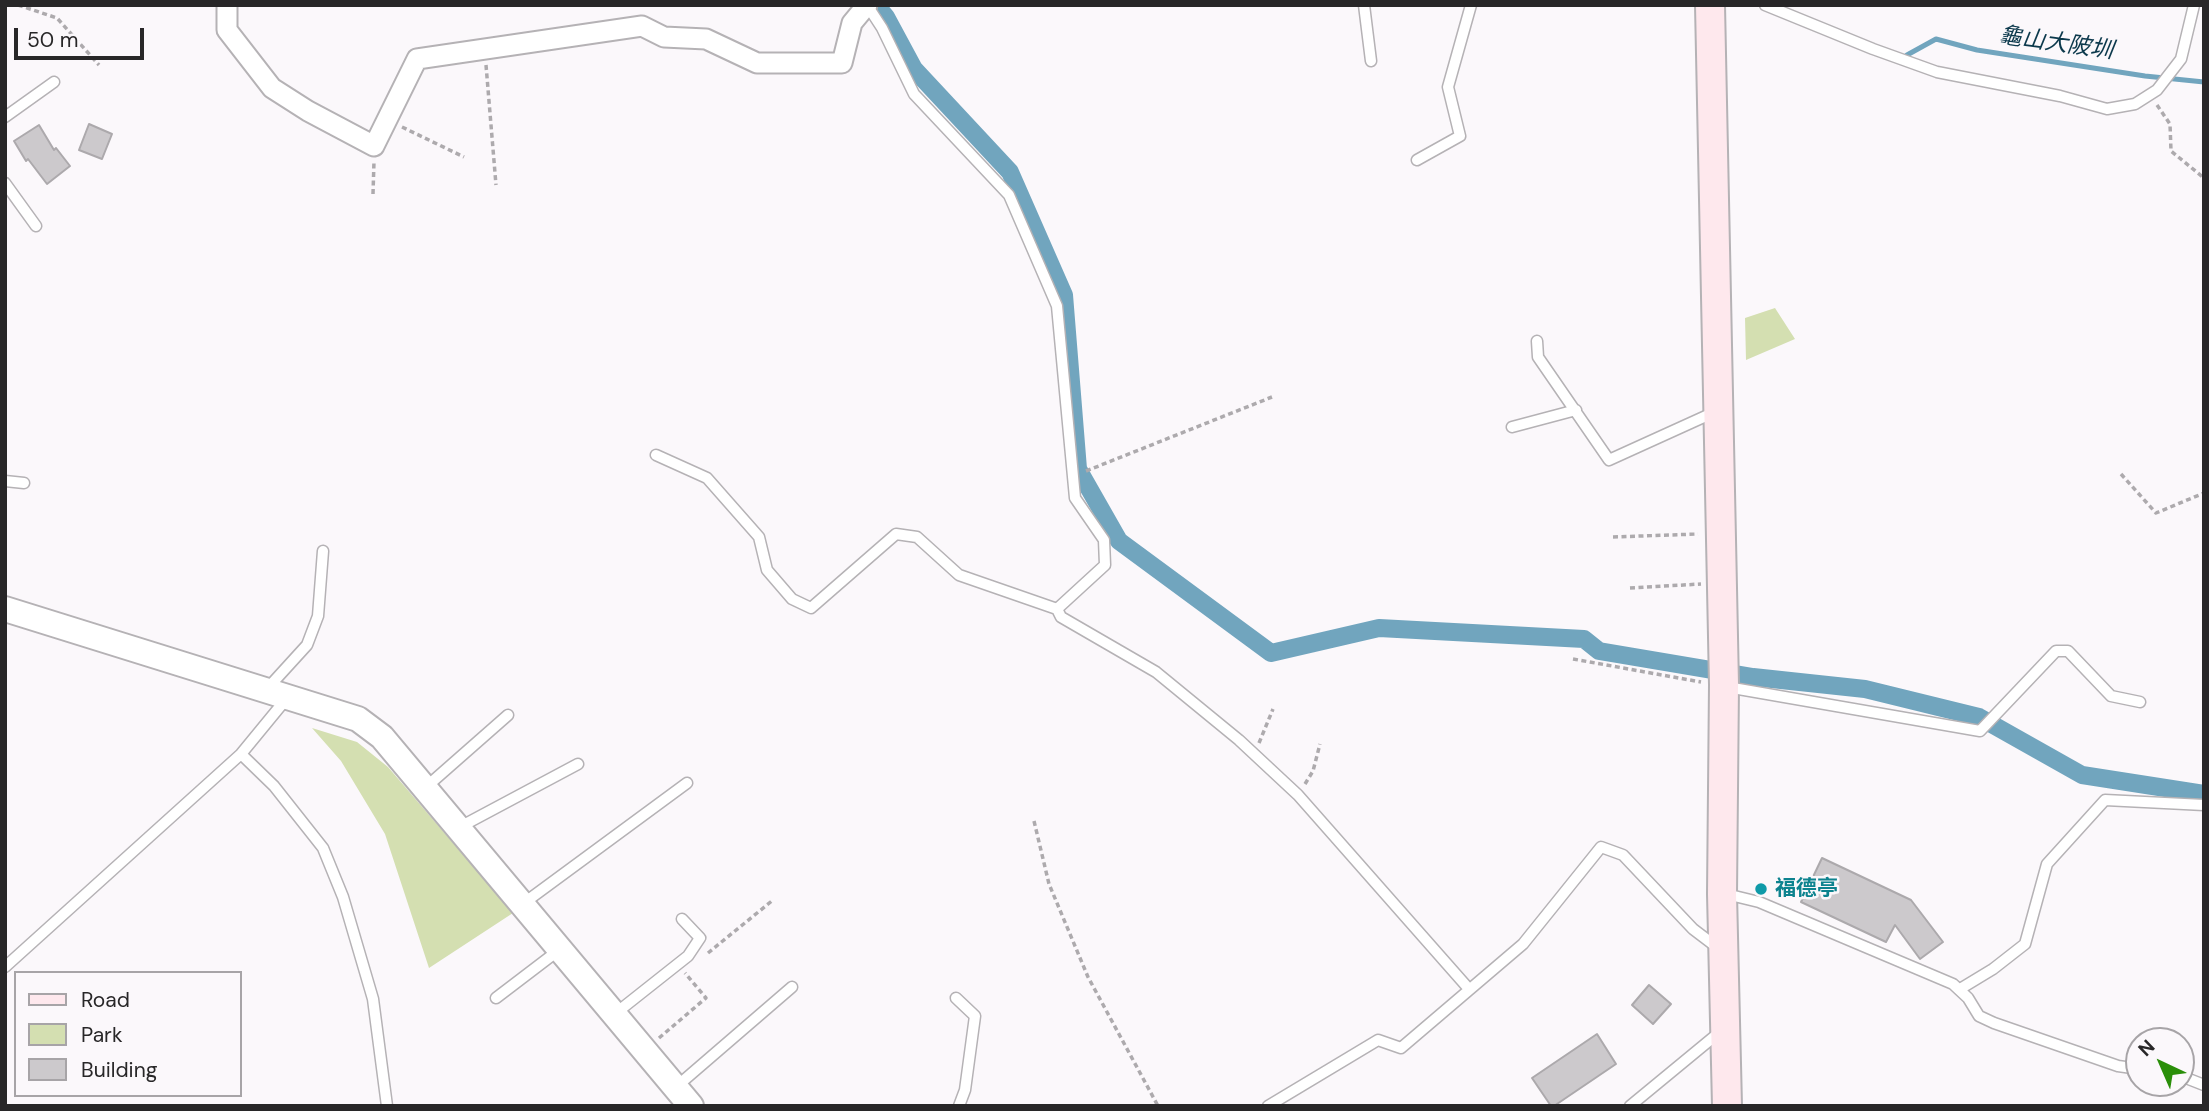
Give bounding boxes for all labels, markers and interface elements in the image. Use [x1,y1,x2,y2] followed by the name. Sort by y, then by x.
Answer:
[18,14,147,58] scale bar
[1997,22,2115,66] water label: 龜山大陂圳
[27,26,78,54] text: 50 m
[1775,876,1838,902] place label: 福德亭
[1753,881,1769,897] marker: 福德亭
[14,971,242,1097] legend
[81,986,130,1014] text: Road
[81,1021,122,1049] text: Park
[2125,1027,2195,1097] north arrow
[2133,1034,2160,1062] text: N
[81,1056,157,1084] text: Building

